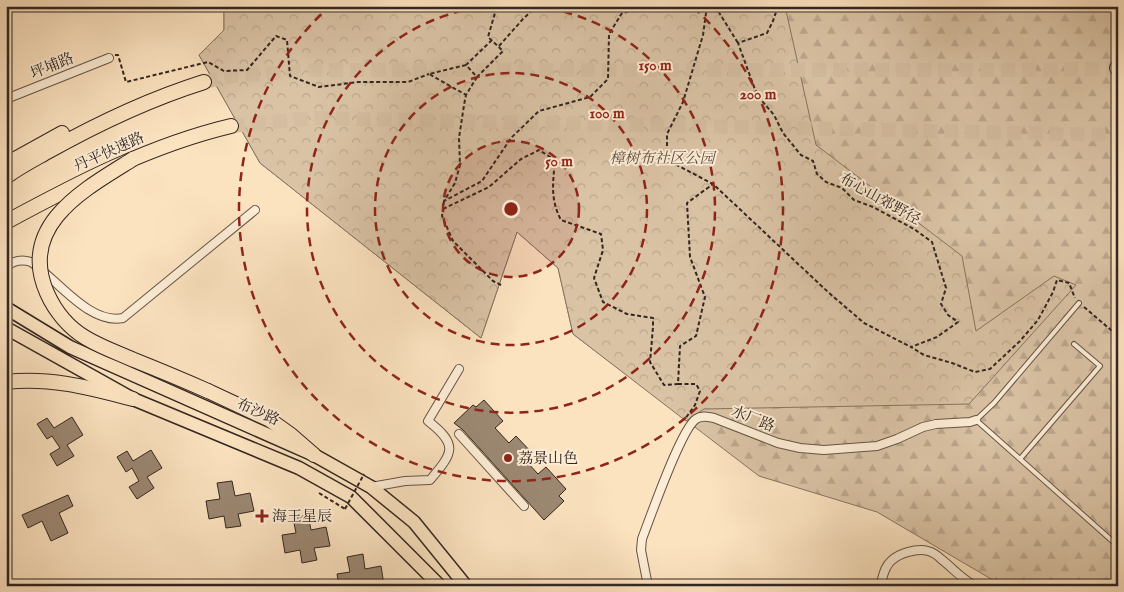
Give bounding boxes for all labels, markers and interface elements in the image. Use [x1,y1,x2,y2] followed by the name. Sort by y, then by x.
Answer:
[28,49,76,83] street label: 坪埔路
[638,56,672,75] text: 150 m
[740,85,777,104] text: 200 m
[589,104,625,123] text: 100 m
[71,128,147,176] street label: 丹平快速路
[609,149,716,168] park label: 樟树布社区公园
[545,152,573,171] text: 50 m
[836,169,924,229] street label: 布心山郊野径
[502,200,520,218] centre of rings
[234,394,282,430] street label: 布沙路
[729,402,777,436] street label: 水厂路
[518,449,578,468] place label: 荔景山色
[502,452,514,464] marker: 荔景山色
[272,507,332,526] place label: 海王星辰
[256,510,268,522] marker: 海王星辰

